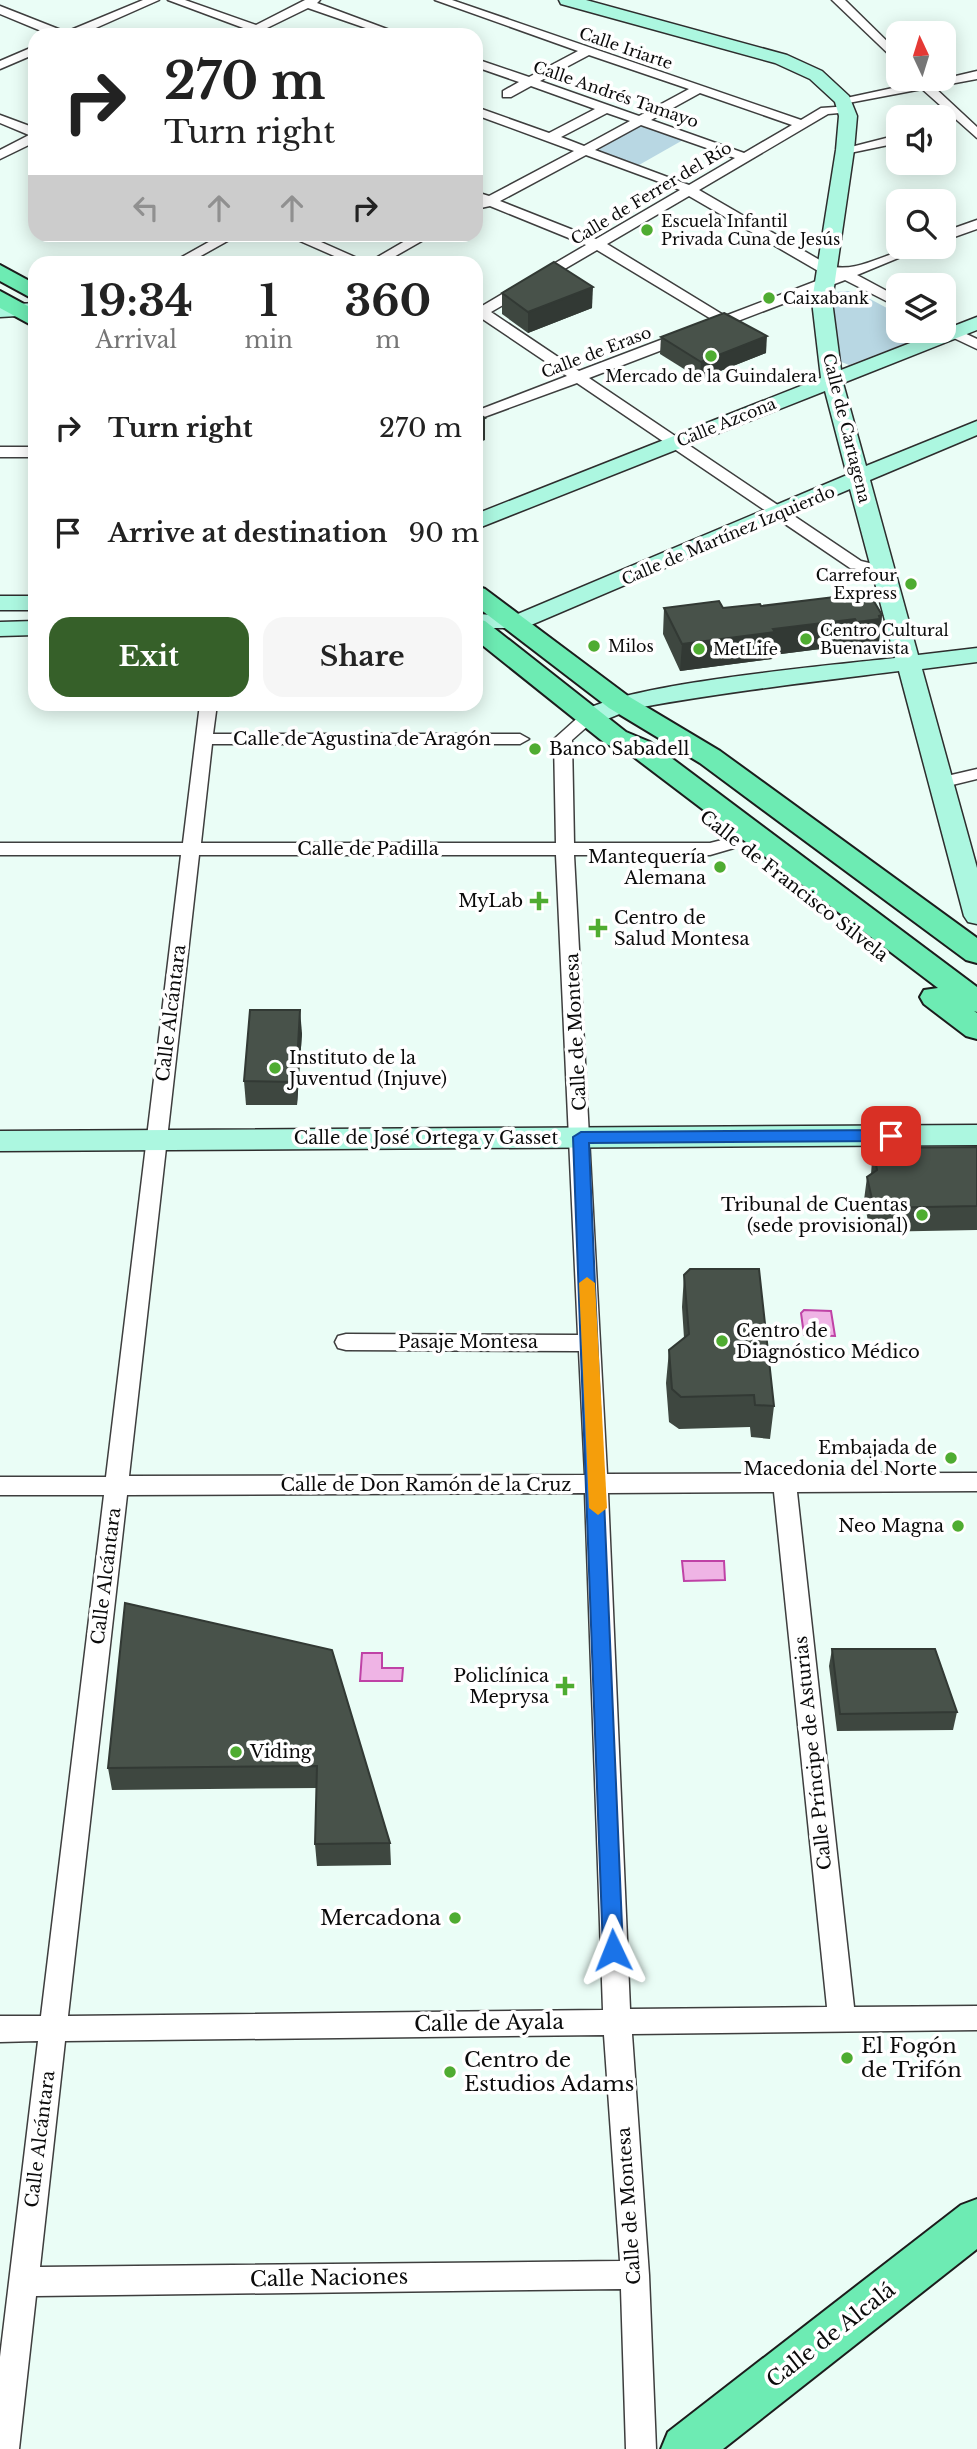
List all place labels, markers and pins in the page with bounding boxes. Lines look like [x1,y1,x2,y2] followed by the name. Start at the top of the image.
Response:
[661,211,840,249] place label: Escuela Infantil Privada Cuna de Jesús
[639,222,655,238] marker: Escuela Infantil Privada Cuna de Jesús
[783,288,869,308] place label: Caixabank
[761,290,777,306] marker: Caixabank
[703,348,719,364] marker: Mercado de la Guindalera
[605,366,817,386] place label: Mercado de la Guindalera
[816,565,897,603] place label: Carrefour Express
[903,576,919,592] marker: Carrefour Express
[820,620,949,658] place label: Centro Cultural Buenavista
[798,631,814,647] marker: Centro Cultural Buenavista
[608,636,654,656] place label: Milos
[586,638,602,654] marker: Milos
[713,639,778,659] place label: MetLife
[691,641,707,657] marker: MetLife
[549,738,689,760] place label: Banco Sabadell
[527,741,543,757] marker: Banco Sabadell
[588,846,706,889] place label: Mantequería Alemana
[712,859,728,875] marker: Mantequería Alemana
[458,890,523,912] place label: MyLab
[529,891,549,911] marker: MyLab
[614,907,749,950] place label: Centro de Salud Montesa
[588,918,608,938] marker: Centro de Salud Montesa
[287,1047,447,1090] place label: Instituto de la Juventud (Injuve)
[267,1060,283,1076] marker: Instituto de la Juventud (Injuve)
[861,1106,921,1166] pin
[721,1194,908,1237] place label: Tribunal de Cuentas (sede provisional)
[914,1207,930,1223] marker: Tribunal de Cuentas (sede provisional)
[736,1320,920,1363] place label: Centro de Diagnóstico Médico
[714,1333,730,1349] marker: Centro de Diagnóstico Médico
[743,1437,937,1480] place label: Embajada de Macedonia del Norte
[943,1450,959,1466] marker: Embajada de Macedonia del Norte
[838,1515,944,1537] place label: Neo Magna
[950,1518,966,1534] marker: Neo Magna
[454,1665,549,1708] place label: Policlínica Meprysa
[555,1676,575,1696] marker: Policlínica Meprysa
[249,1741,312,1763] place label: Viding
[228,1744,244,1760] marker: Viding
[320,1905,441,1931] place label: Mercadona
[447,1910,463,1926] marker: Mercadona
[861,2033,962,2083] place label: El Fogón de Trifón
[464,2047,634,2097] place label: Centro de Estudios Adams
[839,2050,855,2066] marker: El Fogón de Trifón
[442,2064,458,2080] marker: Centro de Estudios Adams

